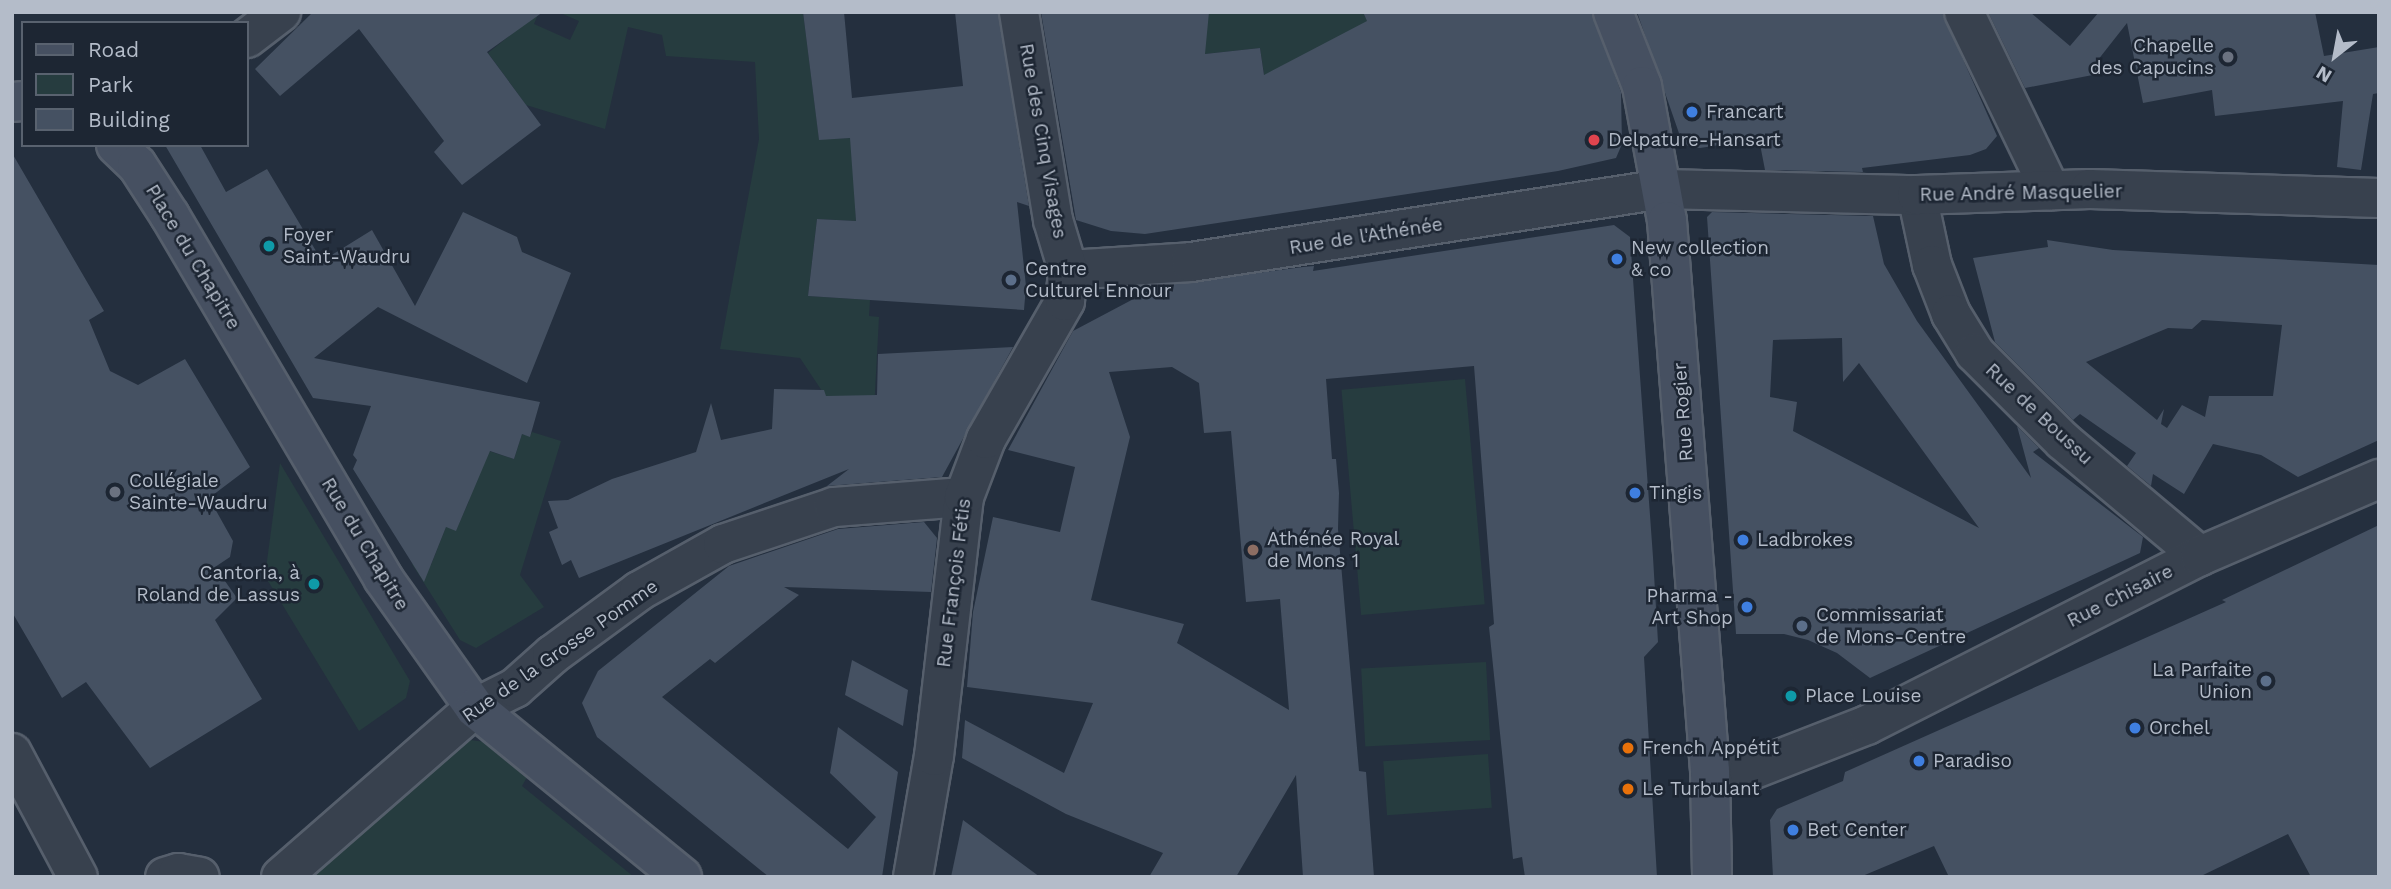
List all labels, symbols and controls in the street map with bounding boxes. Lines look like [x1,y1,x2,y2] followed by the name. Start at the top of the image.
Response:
[21,21,248,147] legend
[2300,21,2370,91] north arrow
[2090,35,2214,79] place label: Chapelle des Capucins
[88,37,139,62] text: Road
[1015,41,1071,241] street label: Rue des Cinq Visages
[2220,49,2236,65] marker: Chapelle des Capucins
[2312,61,2336,88] text: N
[88,72,133,97] text: Park
[1706,101,1783,123] place label: Francart
[1684,104,1700,120] marker: Francart
[88,107,170,132] text: Building
[1608,129,1781,151] place label: Delpature-Hansart
[1586,132,1602,148] marker: Delpature-Hansart
[141,180,245,334] street label: Place du Chapitre
[1919,180,2123,206] street label: Rue André Masquelier
[1288,213,1444,259] street label: Rue de l'Athénée
[283,224,411,268] place label: Foyer Saint-Waudru
[1631,237,1769,281] place label: New collection & co
[261,238,277,254] marker: Foyer Saint-Waudru
[1609,251,1625,267] marker: New collection & co
[1025,258,1172,302] place label: Centre Culturel Ennour
[1003,272,1019,288] marker: Centre Culturel Ennour
[1981,359,2097,469] street label: Rue de Boussu
[1668,362,1698,462] street label: Rue Rogier
[129,470,268,514] place label: Collégiale Sainte-Waudru
[316,474,414,614] street label: Rue du Chapitre
[1649,482,1702,504] place label: Tingis
[107,484,123,500] marker: Collégiale Sainte-Waudru
[1627,485,1643,501] marker: Tingis
[932,497,976,669] street label: Rue François Fétis
[1267,528,1399,572] place label: Athénée Royal de Mons 1
[1757,529,1853,551] place label: Ladbrokes
[1735,532,1751,548] marker: Ladbrokes
[1245,542,1261,558] marker: Athénée Royal de Mons 1
[2063,560,2177,632] street label: Rue Chisaire
[136,562,300,606] place label: Cantoria, à Roland de Lassus
[458,575,662,727] street label: Rue de la Grosse Pomme
[306,576,322,592] marker: Cantoria, à Roland de Lassus
[1646,585,1733,629] place label: Pharma - Art Shop
[1739,599,1755,615] marker: Pharma - Art Shop
[1816,604,1966,648] place label: Commissariat de Mons-Centre
[1794,618,1810,634] marker: Commissariat de Mons-Centre
[2152,659,2252,703] place label: La Parfaite Union
[2258,673,2274,689] marker: La Parfaite Union
[1805,685,1921,707] place label: Place Louise
[1783,688,1799,704] marker: Place Louise
[2149,717,2210,739] place label: Orchel
[2127,720,2143,736] marker: Orchel
[1642,737,1780,759] place label: French Appétit
[1620,740,1636,756] marker: French Appétit
[1933,750,2012,772] place label: Paradiso
[1911,753,1927,769] marker: Paradiso
[1642,778,1760,800] place label: Le Turbulant
[1620,781,1636,797] marker: Le Turbulant
[1807,819,1907,841] place label: Bet Center
[1785,822,1801,838] marker: Bet Center

